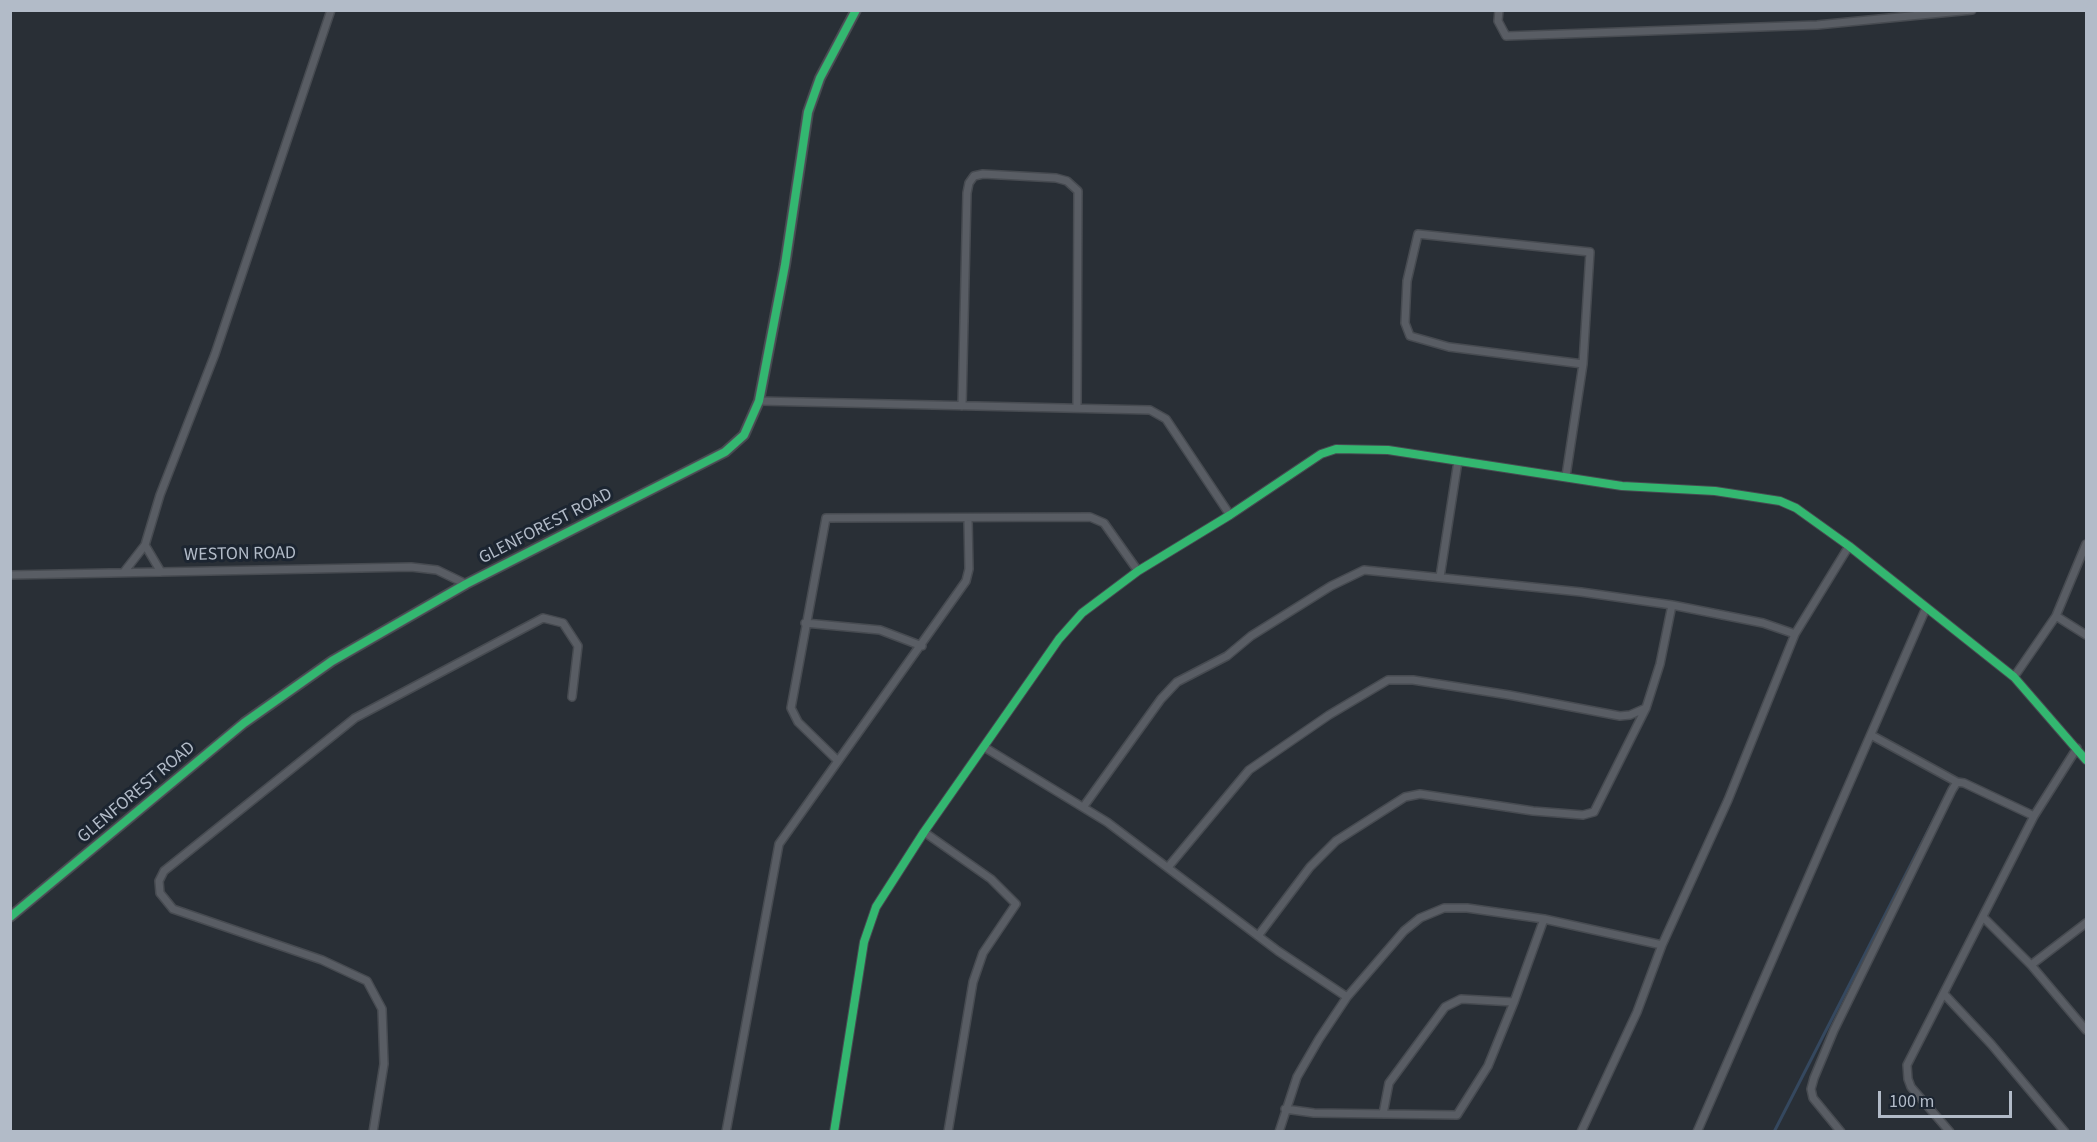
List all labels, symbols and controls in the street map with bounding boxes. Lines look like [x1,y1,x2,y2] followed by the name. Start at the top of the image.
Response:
[476,484,616,570] street label: GLENFOREST ROAD
[184,543,296,567] street label: WESTON ROAD
[74,738,200,848] street label: GLENFOREST ROAD
[1881,1079,2014,1117] scale bar
[1889,1089,1934,1114] text: 100 m

